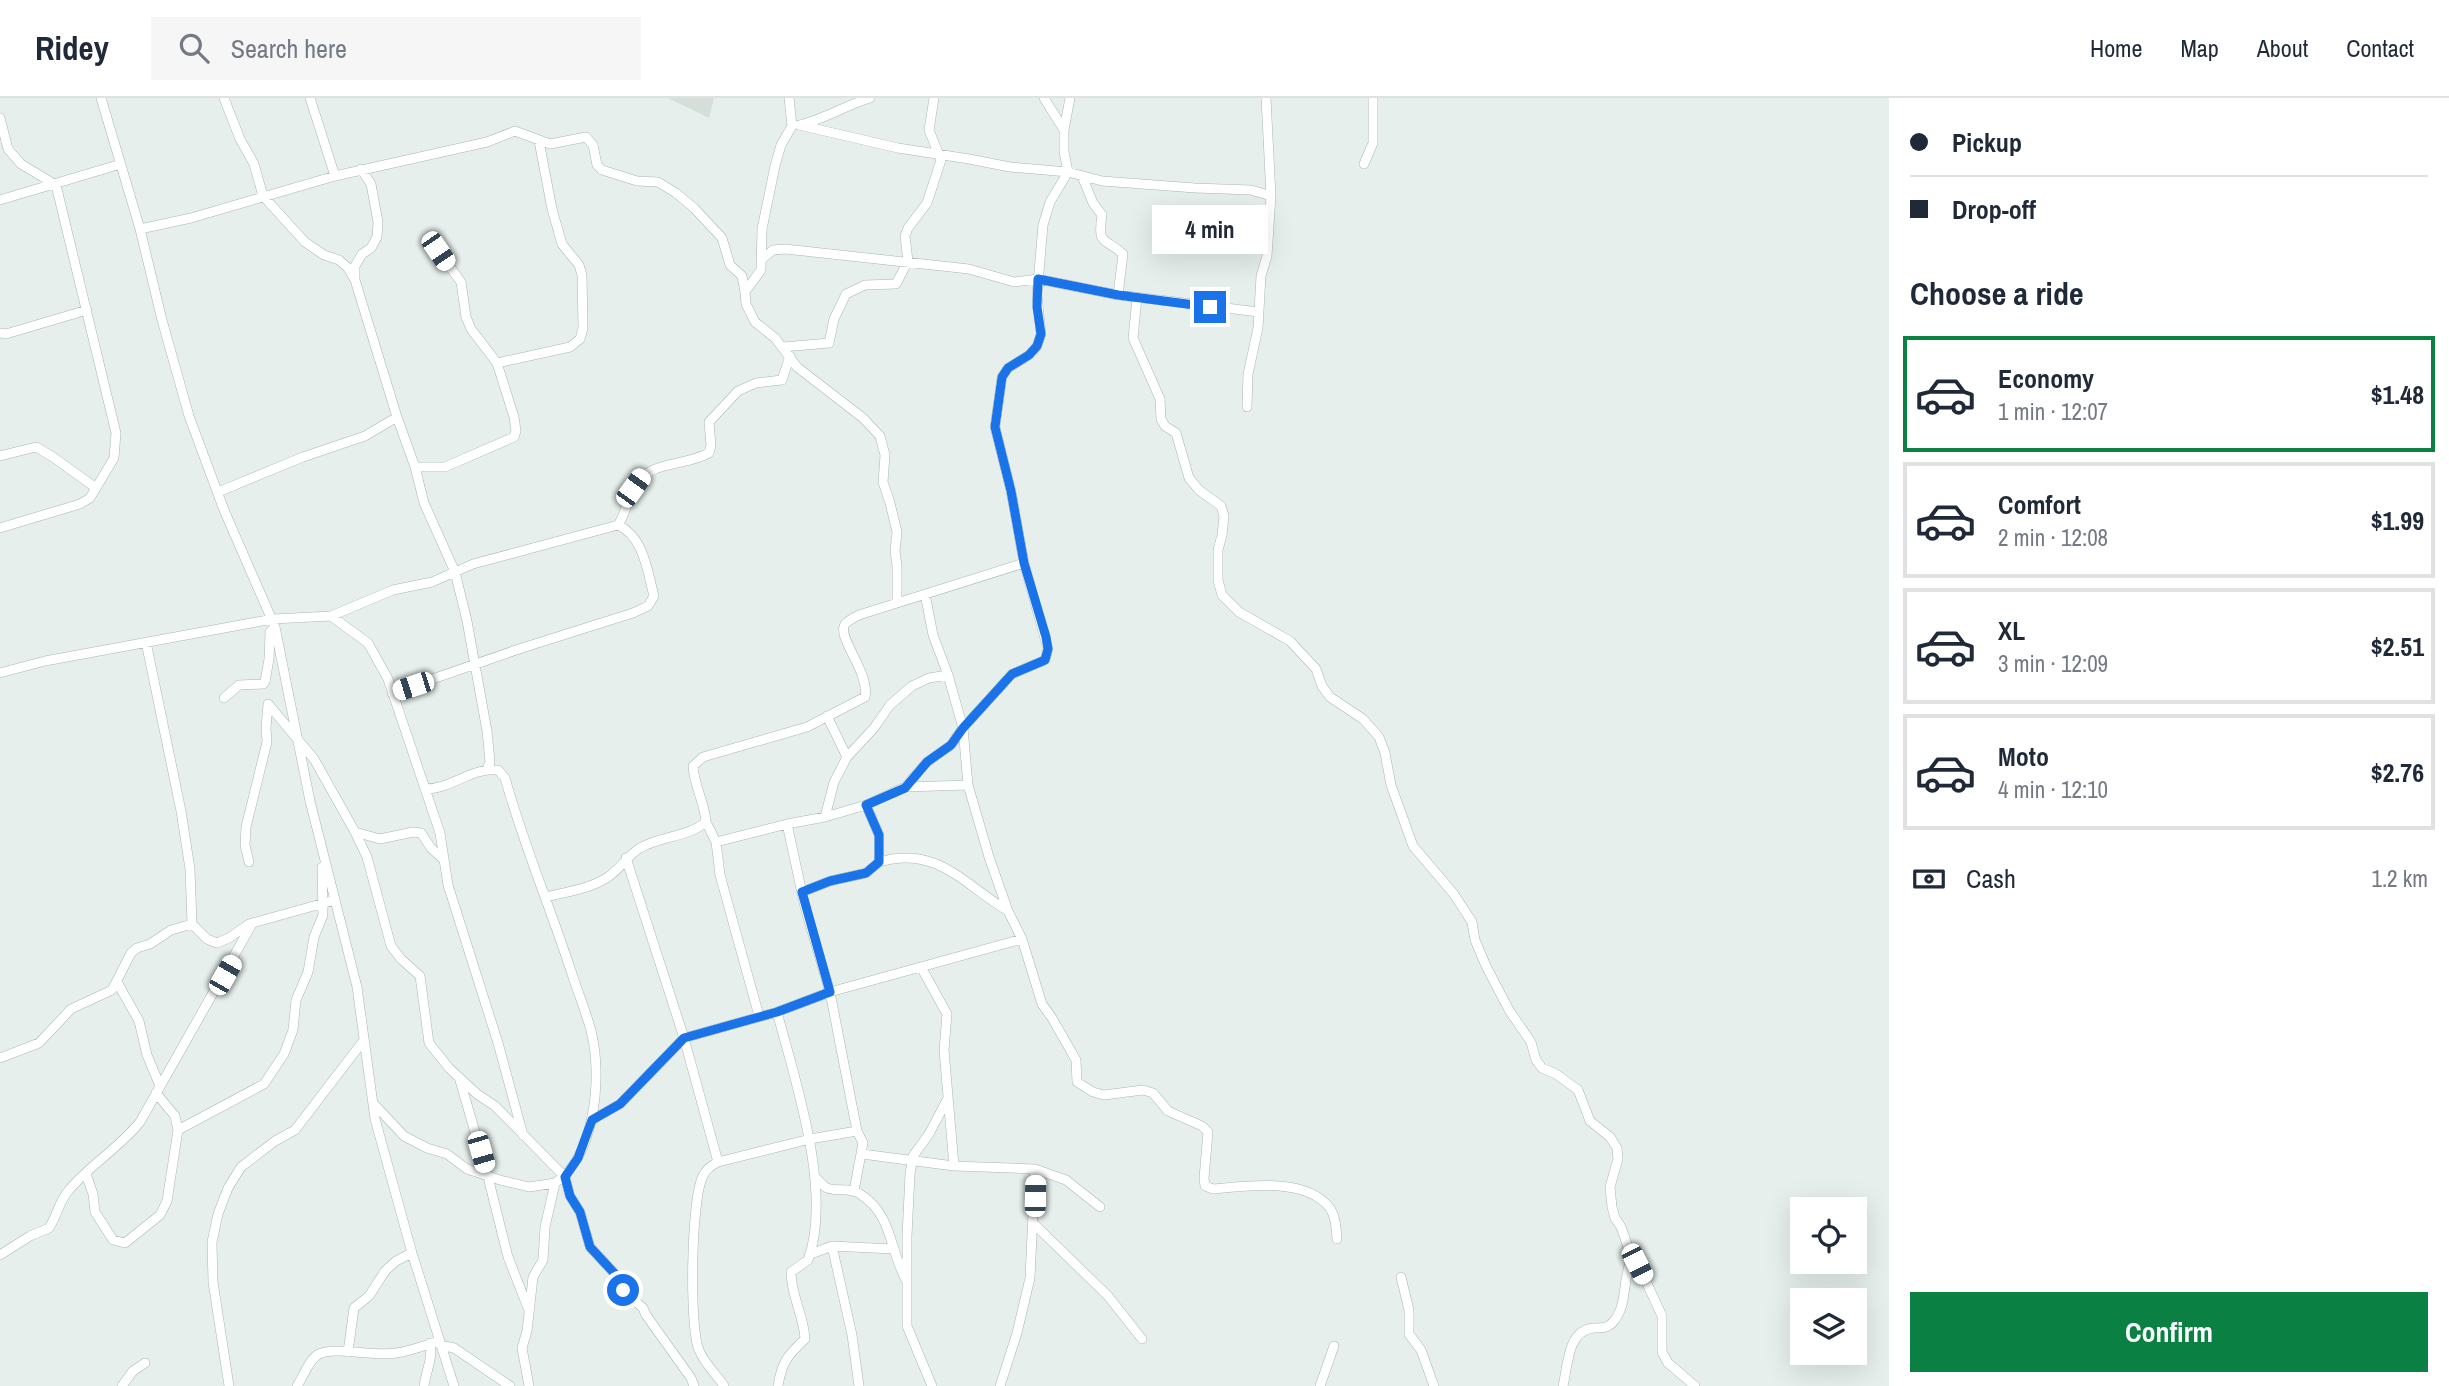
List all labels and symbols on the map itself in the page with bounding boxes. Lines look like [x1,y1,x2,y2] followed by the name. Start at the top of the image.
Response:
[1152,206,1268,254] callout: 4 min
[418,228,459,274] car
[1194,291,1226,323] route end
[613,465,654,511] car
[390,670,437,702] car
[206,952,245,998] car
[466,1129,497,1175] car
[1025,1175,1046,1217] car
[1619,1241,1656,1287] car
[607,1274,639,1306] route start

